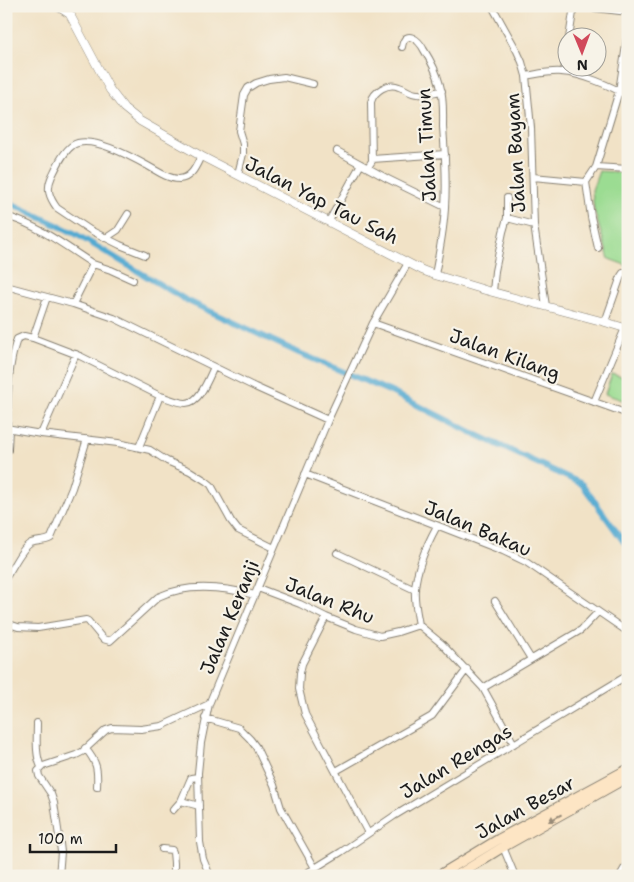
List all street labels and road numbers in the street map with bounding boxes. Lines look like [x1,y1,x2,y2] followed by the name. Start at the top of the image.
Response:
[411,87,442,202] street label: Jalan Timun
[500,92,531,214] street label: Jalan Bayam
[241,151,403,250] street label: Jalan Yap Tau Sah
[446,323,564,386] street label: Jalan Kilang
[420,495,535,562] street label: Jalan Bakau
[194,556,265,678] street label: Jalan Keranji
[282,571,378,630] street label: Jalan Rhu
[396,718,517,805] street label: Jalan Rengas
[471,770,579,845] street label: Jalan Besar

